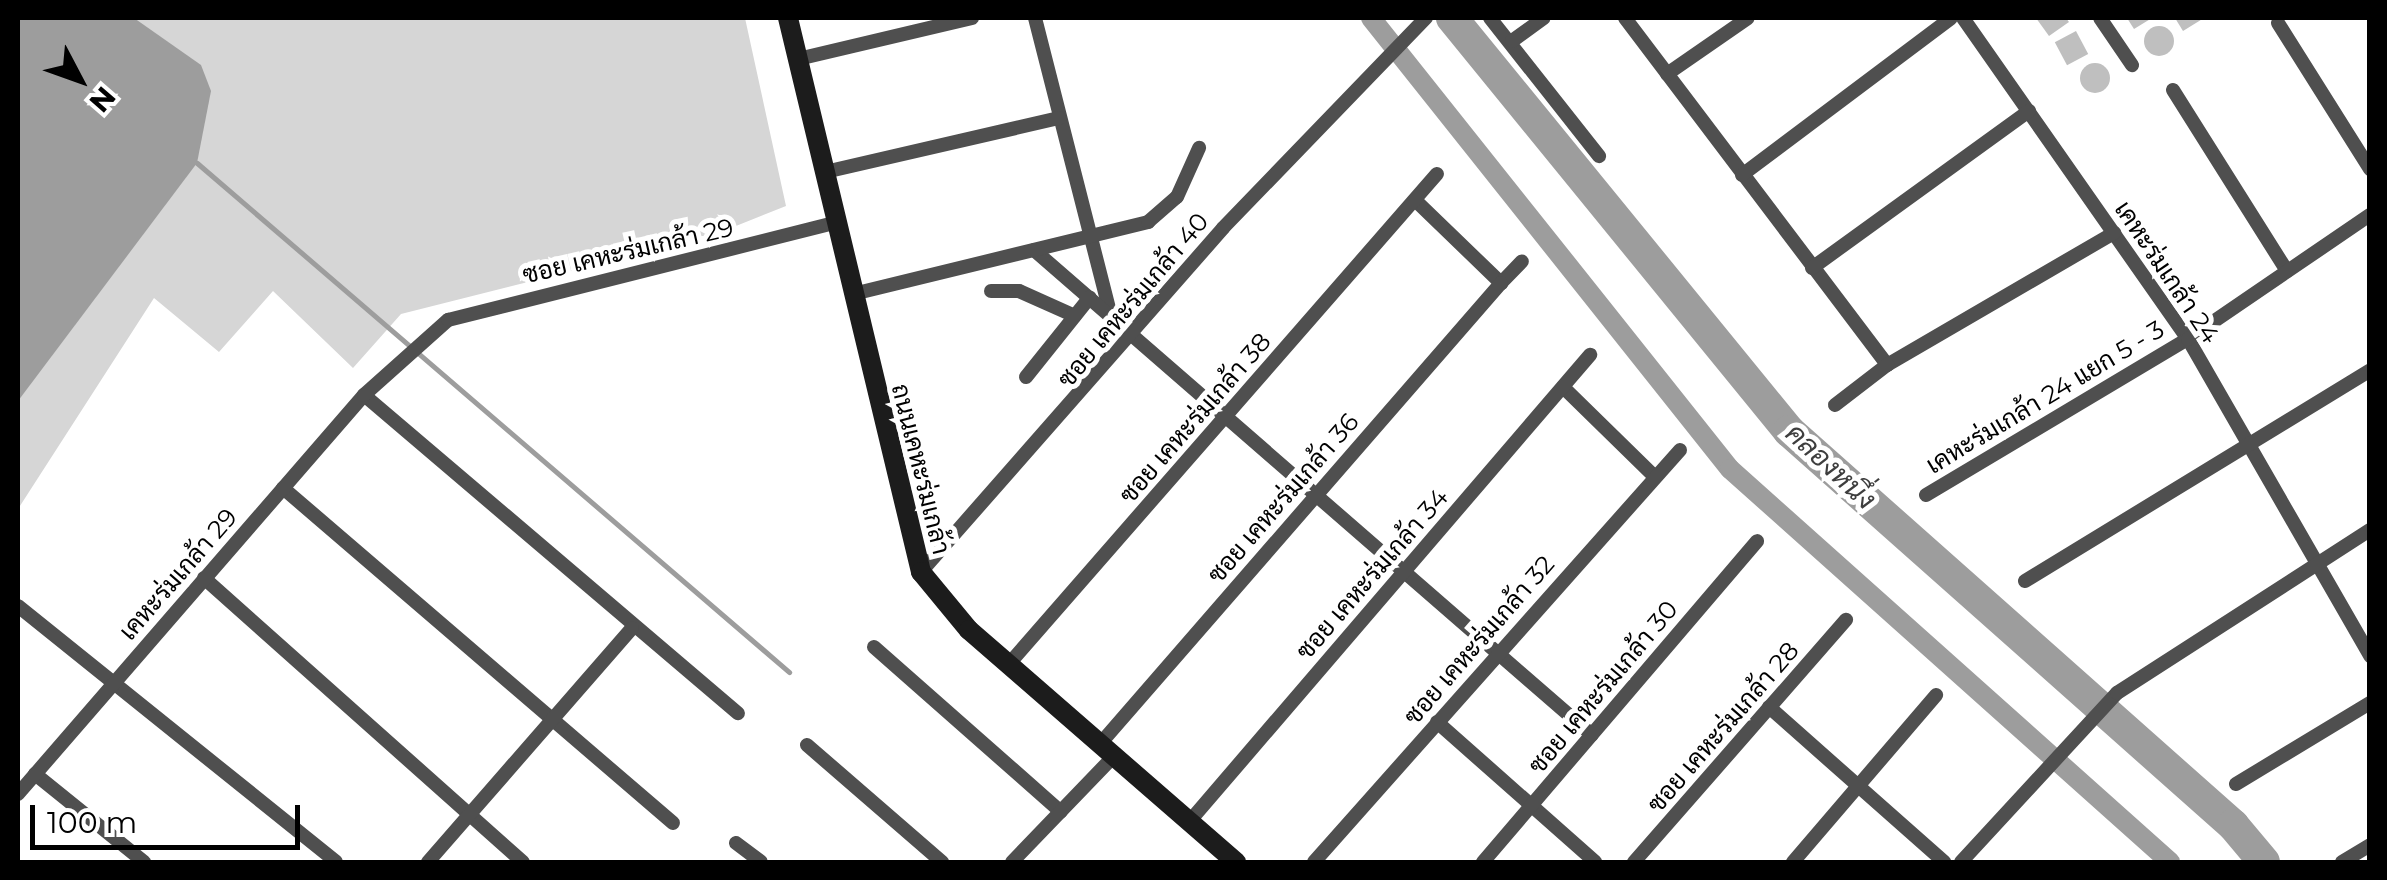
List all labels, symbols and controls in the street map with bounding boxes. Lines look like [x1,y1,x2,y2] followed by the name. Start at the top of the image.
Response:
[30,30,130,130] north arrow
[82,80,123,119] text: N
[2108,195,2226,349] street label: เคหะร่มเกล้า 24
[1051,207,1215,393] street label: ซอย เคหะร่มเกล้า 40
[520,212,736,290] street label: ซอย เคหะร่มเกล้า 29
[1921,314,2169,480] street label: เคหะร่มเกล้า 24 แยก 5 - 3
[1113,327,1277,509] street label: ซอย เคหะร่มเกล้า 38
[885,381,957,557] street label: ถนนเคหะร่มเกล้า
[1201,407,1365,589] street label: ซอย เคหะร่มเกล้า 36
[1779,416,1883,516] water label: คลองหนึ่ง
[1290,482,1454,666] street label: ซอย เคหะร่มเกล้า 34
[113,502,243,646] street label: เคหะร่มเกล้า 29
[1397,549,1561,731] street label: ซอย เคหะร่มเกล้า 32
[1522,594,1684,780] street label: ซอย เคหะร่มเกล้า 30
[1641,636,1805,818] street label: ซอย เคหะร่มเกล้า 28
[35,785,305,847] scale bar
[47,804,137,841] text: 100 m

